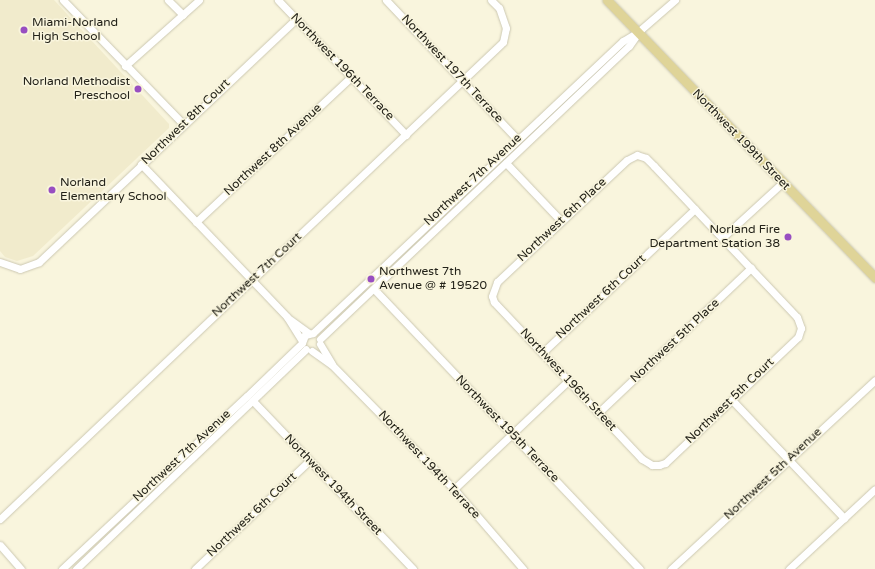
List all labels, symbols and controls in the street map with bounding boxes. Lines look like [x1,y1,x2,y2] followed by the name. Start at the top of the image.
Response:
[287,11,397,123] street label: Northwest 196th Terrace
[398,12,506,126] street label: Northwest 197th Terrace
[32,16,118,44] place label: Miami-Norland High School
[19,25,29,35] marker: Miami-Norland High School
[23,75,130,103] place label: Norland Methodist Preschool
[139,76,233,168] street label: Northwest 8th Court
[133,84,143,94] marker: Norland Methodist Preschool
[689,87,793,193] street label: Northwest 199th Street
[221,101,325,199] street label: Northwest 8th Avenue
[421,131,525,229] street label: Northwest 7th Avenue
[515,175,609,265] street label: Northwest 6th Place
[60,176,167,204] place label: Norland Elementary School
[47,185,57,195] marker: Norland Elementary School
[650,223,780,251] place label: Norland Fire Department Station 38
[209,230,305,320] street label: Northwest 7th Court
[783,232,793,242] marker: Norland Fire Department Station 38
[553,252,649,342] street label: Northwest 6th Court
[379,265,487,293] place label: Northwest 7th Avenue @ # 19520
[366,274,376,284] marker: Northwest 7th Avenue @ # 19520
[628,296,722,386] street label: Northwest 5th Place
[517,326,619,434] street label: Northwest 196th Street
[683,355,777,447] street label: Northwest 5th Court
[452,373,562,485] street label: Northwest 195th Terrace
[130,407,234,505] street label: Northwest 7th Avenue
[375,408,483,522] street label: Northwest 194th Terrace
[721,425,825,523] street label: Northwest 5th Avenue
[281,432,385,538] street label: Northwest 194th Street
[204,470,300,560] street label: Northwest 6th Court

